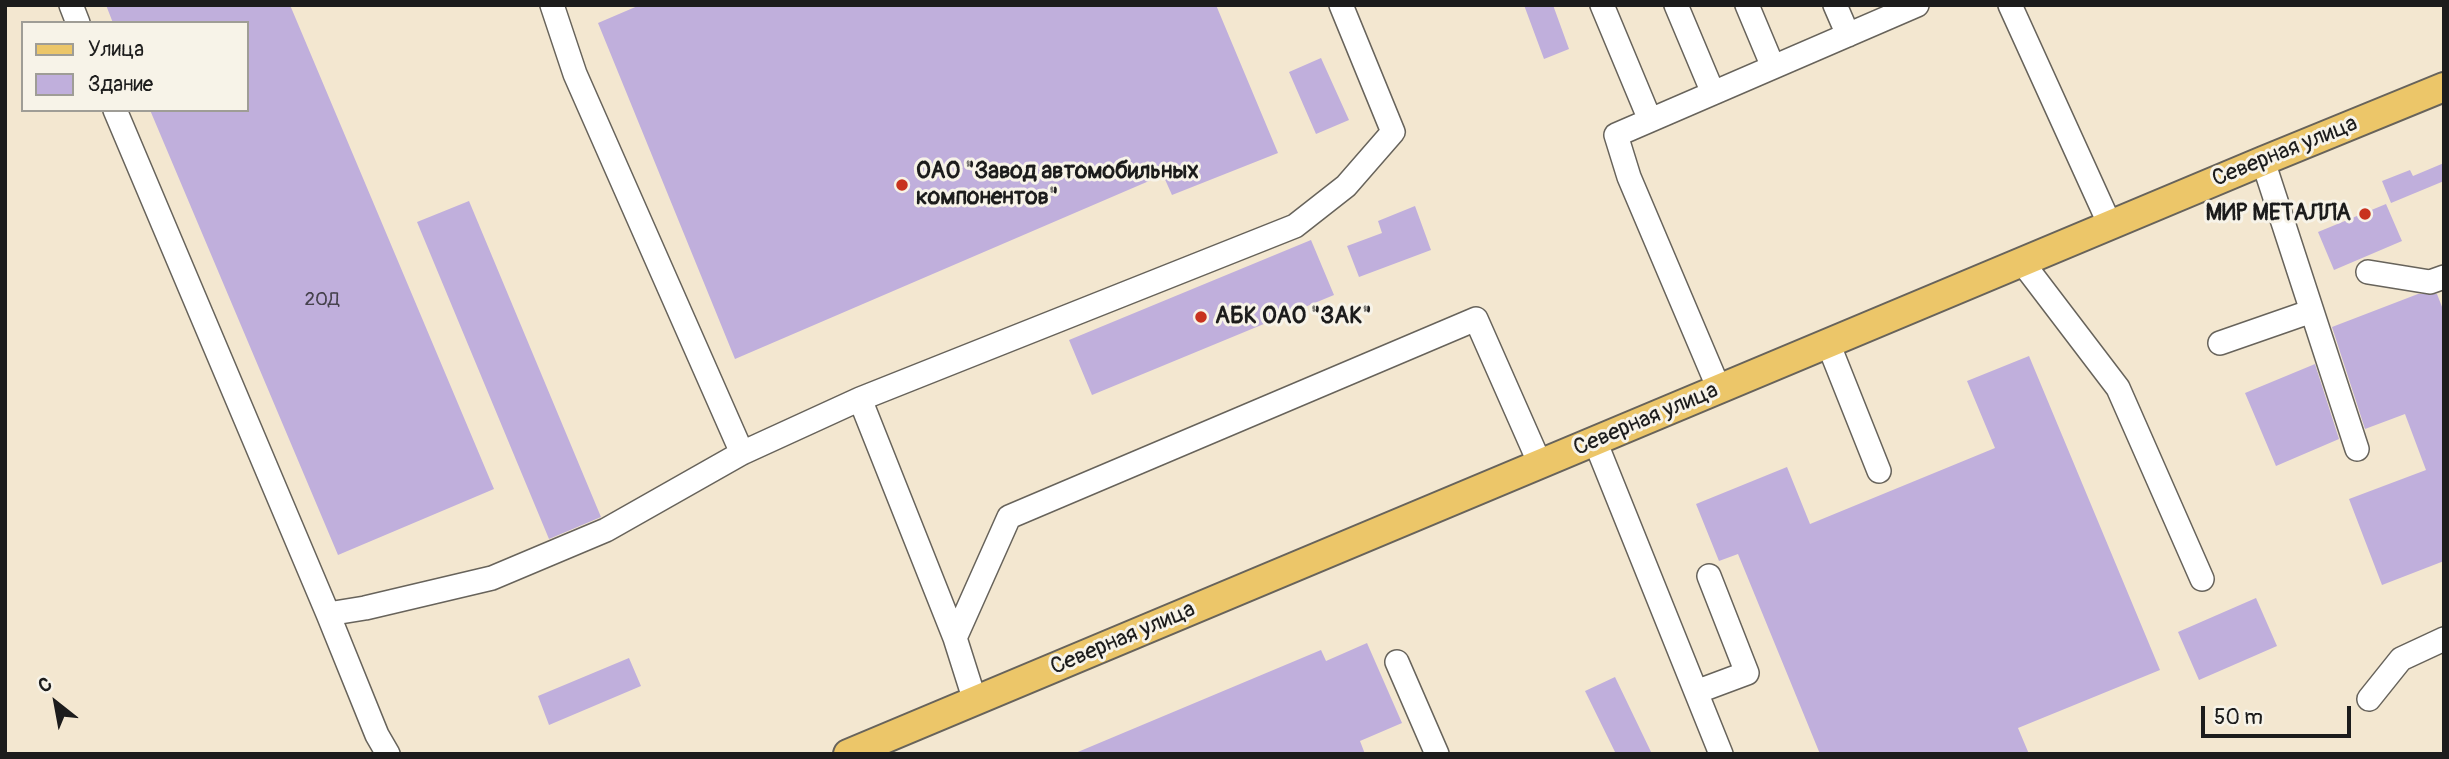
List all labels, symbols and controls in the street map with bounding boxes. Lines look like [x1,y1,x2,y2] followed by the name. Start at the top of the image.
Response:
[21,21,248,112] legend
[88,36,144,63] text: Улица
[88,71,153,98] text: Здание
[2208,110,2362,194] street label: Северная улица
[916,158,1199,212] place label: ОАО "Завод автомобильных компонентов"
[894,177,910,193] marker: ОАО "Завод автомобильных компонентов"
[2205,200,2351,228] place label: МИР МЕТАЛЛА
[2357,206,2373,222] marker: МИР МЕТАЛЛА
[305,289,339,311] house number: 20Д
[1215,303,1372,331] place label: АБК ОАО "ЗАК"
[1193,309,1209,325] marker: АБК ОАО "ЗАК"
[1570,377,1722,463] street label: Северная улица
[1047,596,1199,682] street label: Северная улица
[21,668,91,738] north arrow
[34,672,56,698] text: С
[2204,692,2354,736] scale bar
[2214,704,2263,731] text: 50 m

